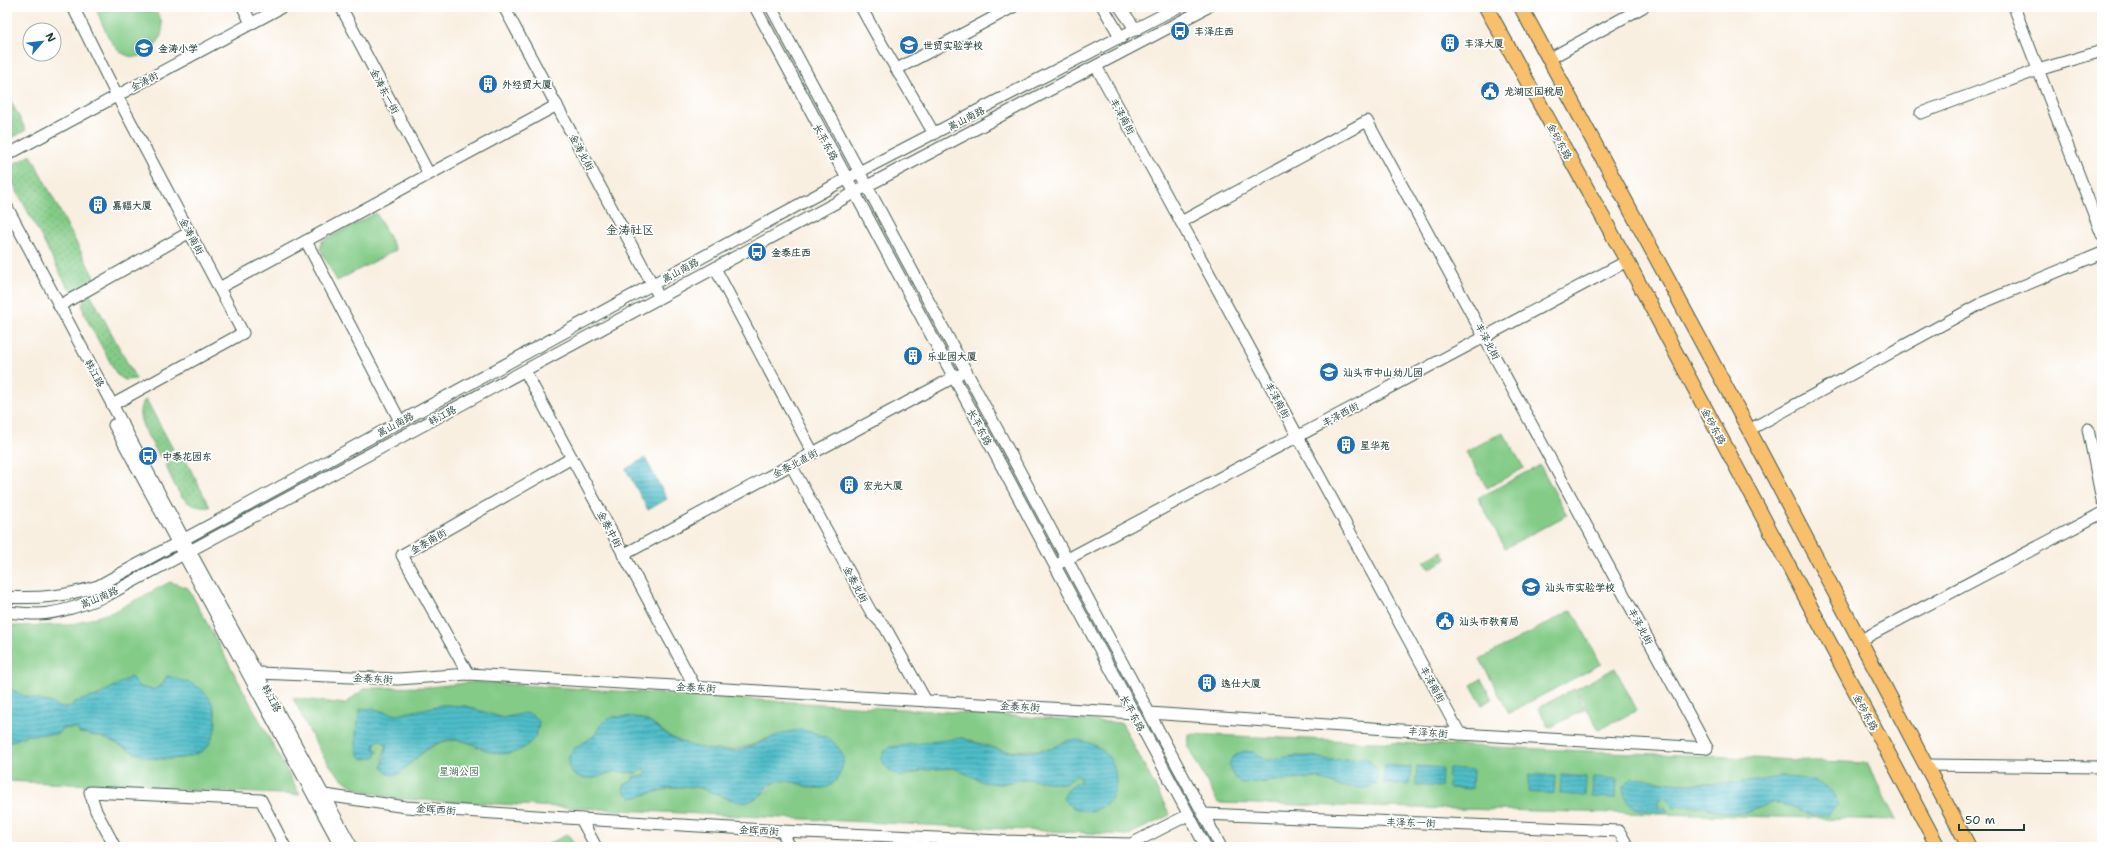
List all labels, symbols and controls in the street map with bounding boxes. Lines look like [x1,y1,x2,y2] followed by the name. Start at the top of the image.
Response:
[1169,20,1191,42] bus stop icon: 丰泽庄西
[22,22,62,62] north arrow
[1194,25,1234,38] place label: 丰泽庄西
[42,30,59,45] text: N
[1439,32,1461,54] building icon: 丰泽大厦
[898,34,920,56] school or university icon: 世贸实验学校
[133,37,155,59] school or university icon: 金涛小学
[1464,37,1504,50] place label: 丰泽大厦
[923,39,983,52] place label: 世贸实验学校
[158,42,198,55] place label: 金涛小学
[367,66,402,116] street label: 金涛东一街
[128,69,161,94] street label: 金涛街
[477,73,499,95] building icon: 外经贸大厦
[502,78,552,91] place label: 外经贸大厦
[1479,80,1501,102] public building icon: 龙湖区国税局
[1504,85,1564,98] place label: 龙湖区国税局
[1107,96,1138,137] street label: 丰泽南街
[945,104,987,133] street label: 嵩山南路
[1544,121,1575,162] street label: 金砂东路
[810,122,841,163] street label: 长平东路
[566,132,597,173] street label: 金涛北街
[87,194,109,216] building icon: 嘉福大厦
[112,199,152,212] place label: 嘉福大厦
[176,216,207,257] street label: 金涛南街
[606,222,654,238] district label: 金涛社区
[746,241,768,263] bus stop icon: 金泰庄西
[771,246,811,259] place label: 金泰庄西
[660,255,701,286] street label: 嵩山南路
[1472,321,1503,362] street label: 丰泽北街
[902,345,924,367] building icon: 乐业园大厦
[927,350,977,363] place label: 乐业园大厦
[82,357,107,390] street label: 韩江路
[1318,361,1340,383] school or university icon: 汕头市中山幼儿园
[1343,366,1423,379] place label: 汕头市中山幼儿园
[1262,380,1293,421] street label: 丰泽南街
[1320,399,1361,430] street label: 丰泽西街
[426,403,459,428] street label: 韩江路
[1698,406,1729,447] street label: 金砂东路
[964,407,995,448] street label: 长平东路
[375,409,416,440] street label: 嵩山南路
[1335,434,1357,456] building icon: 星华苑
[1360,439,1390,452] place label: 星华苑
[137,445,159,467] bus stop icon: 中泰花园东
[770,446,820,481] street label: 金泰北直街
[162,450,212,463] place label: 中泰花园东
[838,474,860,496] building icon: 宏光大厦
[863,479,903,492] place label: 宏光大厦
[594,509,625,550] street label: 金泰中街
[408,526,449,557] street label: 金泰南街
[840,564,871,605] street label: 金泰北街
[1520,576,1542,598] school or university icon: 汕头市实验学校
[1545,581,1615,594] place label: 汕头市实验学校
[78,584,120,611] street label: 嵩山南路
[1625,606,1656,647] street label: 丰泽北街
[1434,610,1456,632] public building icon: 汕头市教育局
[1459,615,1519,628] place label: 汕头市教育局
[1417,664,1448,705] street label: 丰泽南街
[353,671,393,686] street label: 金泰东街
[1196,672,1218,694] building icon: 逸仕大厦
[1221,677,1261,690] place label: 逸仕大厦
[676,680,716,695] street label: 金泰东街
[259,682,284,715] street label: 韩江路
[1850,692,1881,733] street label: 金砂东路
[1117,693,1148,734] street label: 长平东路
[1000,699,1040,714] street label: 金泰东街
[1408,725,1448,740] street label: 丰泽东街
[439,765,479,778] park label: 星湖公园
[416,802,456,817] street label: 金晖西街
[1959,806,2024,832] scale bar
[1965,812,1995,828] text: 50 m
[1386,815,1436,830] street label: 丰泽东一街
[739,823,779,838] street label: 金晖西街

